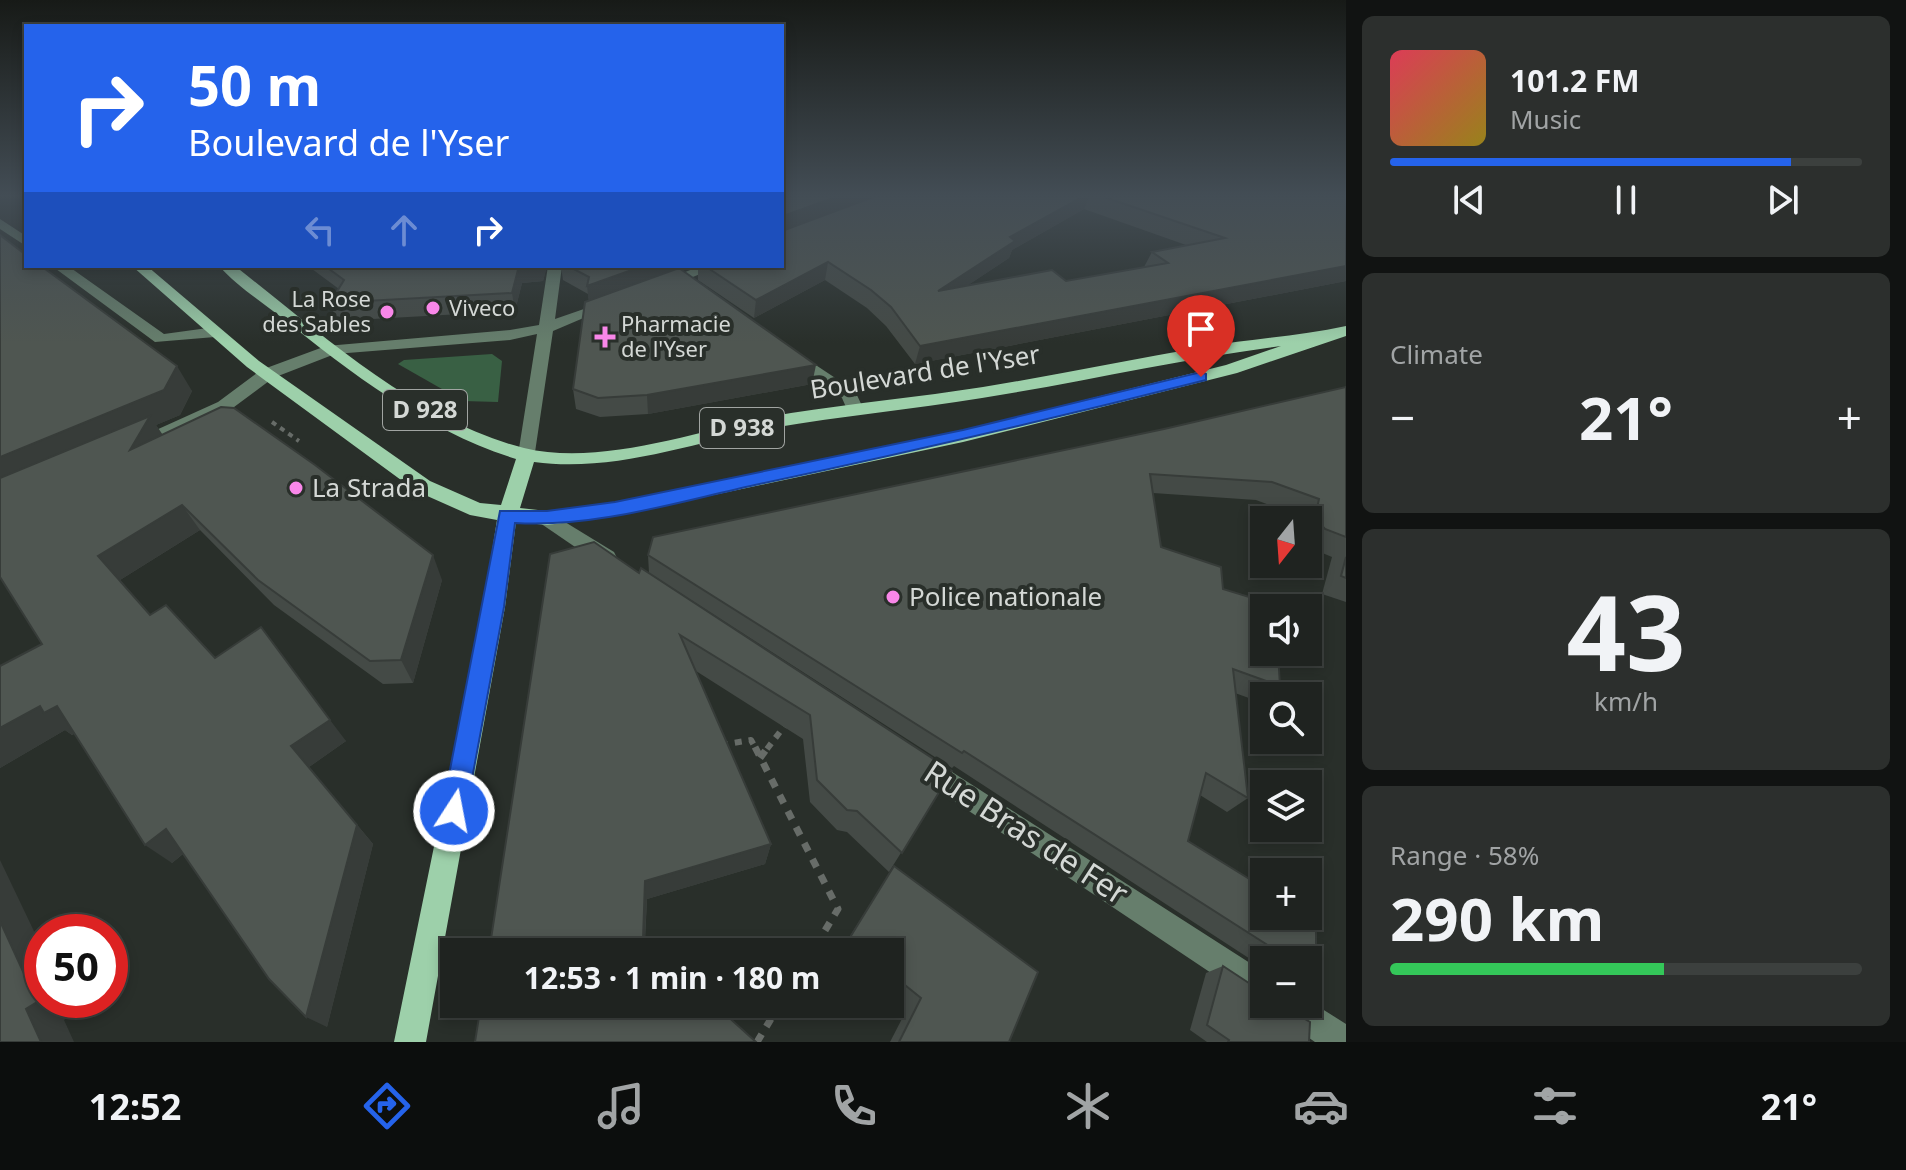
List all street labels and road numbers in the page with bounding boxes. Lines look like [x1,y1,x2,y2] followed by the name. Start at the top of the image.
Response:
[807,335,1043,407] street label: Boulevard de l'Yser
[383,390,467,430] road number: D 928
[700,408,784,448] road number: D 938
[917,750,1137,914] street label: Rue Bras de Fer

